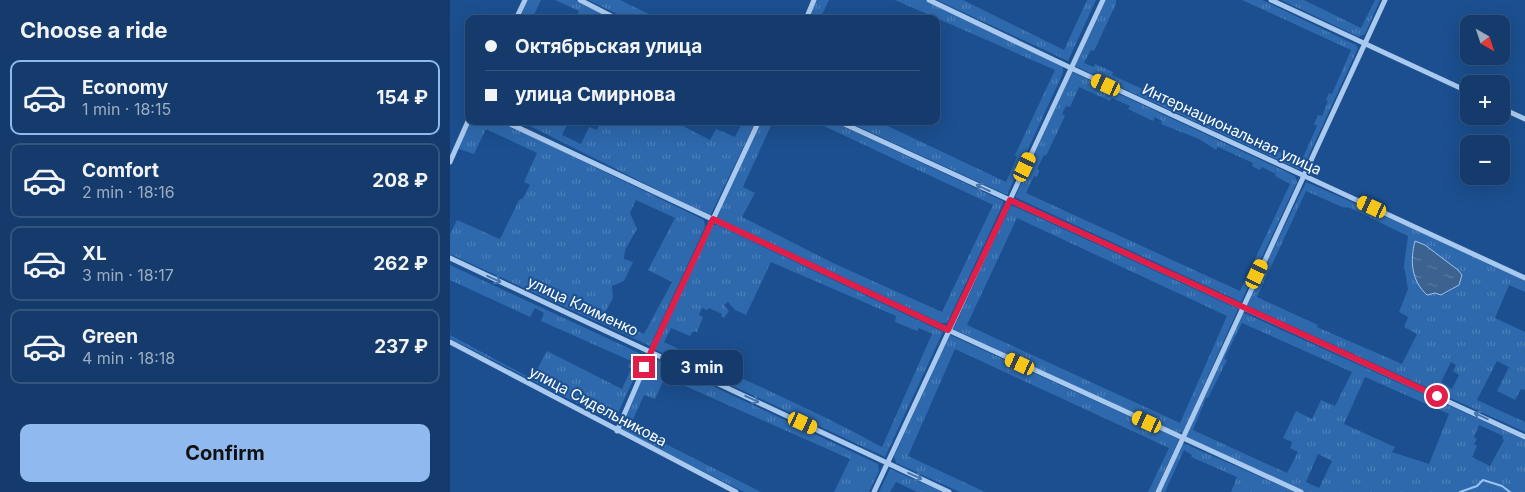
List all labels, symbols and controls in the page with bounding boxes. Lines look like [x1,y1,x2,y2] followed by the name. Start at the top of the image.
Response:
[1460,15,1510,65] north arrow
[1460,15,1510,185] map controls
[20,17,168,43] text: Choose a ride
[515,35,702,58] text: Октябрьская улица
[1089,72,1122,98] car
[22,75,67,120] icon: car
[1460,75,1510,125] button: +
[82,76,168,99] text: Economy
[1139,79,1325,179] street label: Интернациональная улица
[515,83,676,106] text: улица Смирнова
[376,86,428,109] text: 154 ₽
[82,99,171,119] text: 1 min · 18:15
[1460,135,1510,185] button: −
[1011,150,1038,184] car
[22,158,67,203] icon: car
[82,159,159,182] text: Comfort
[372,169,428,192] text: 208 ₽
[82,182,175,202] text: 2 min · 18:16
[976,182,991,192] one-way arrow
[1355,194,1388,220] car
[22,241,67,286] icon: car
[82,242,107,265] text: XL
[373,252,428,275] text: 262 ₽
[1243,257,1270,291] car
[82,265,174,285] text: 3 min · 18:17
[524,272,642,340] street label: улица Клименко
[486,274,501,284] one-way arrow
[22,324,67,369] icon: car
[82,325,138,348] text: Green
[374,335,428,358] text: 237 ₽
[82,348,175,368] text: 4 min · 18:18
[662,350,744,384] callout: 3 min
[1003,351,1036,377] car
[633,356,655,378] route end
[680,357,724,377] text: 3 min
[526,362,670,450] street label: улица Сидельникова
[1426,385,1448,407] route start
[744,395,759,405] one-way arrow
[1130,409,1163,435] car
[786,410,819,436] car
[1474,411,1489,421] one-way arrow
[20,424,430,482] button: Confirm
[907,472,922,481] one-way arrow

